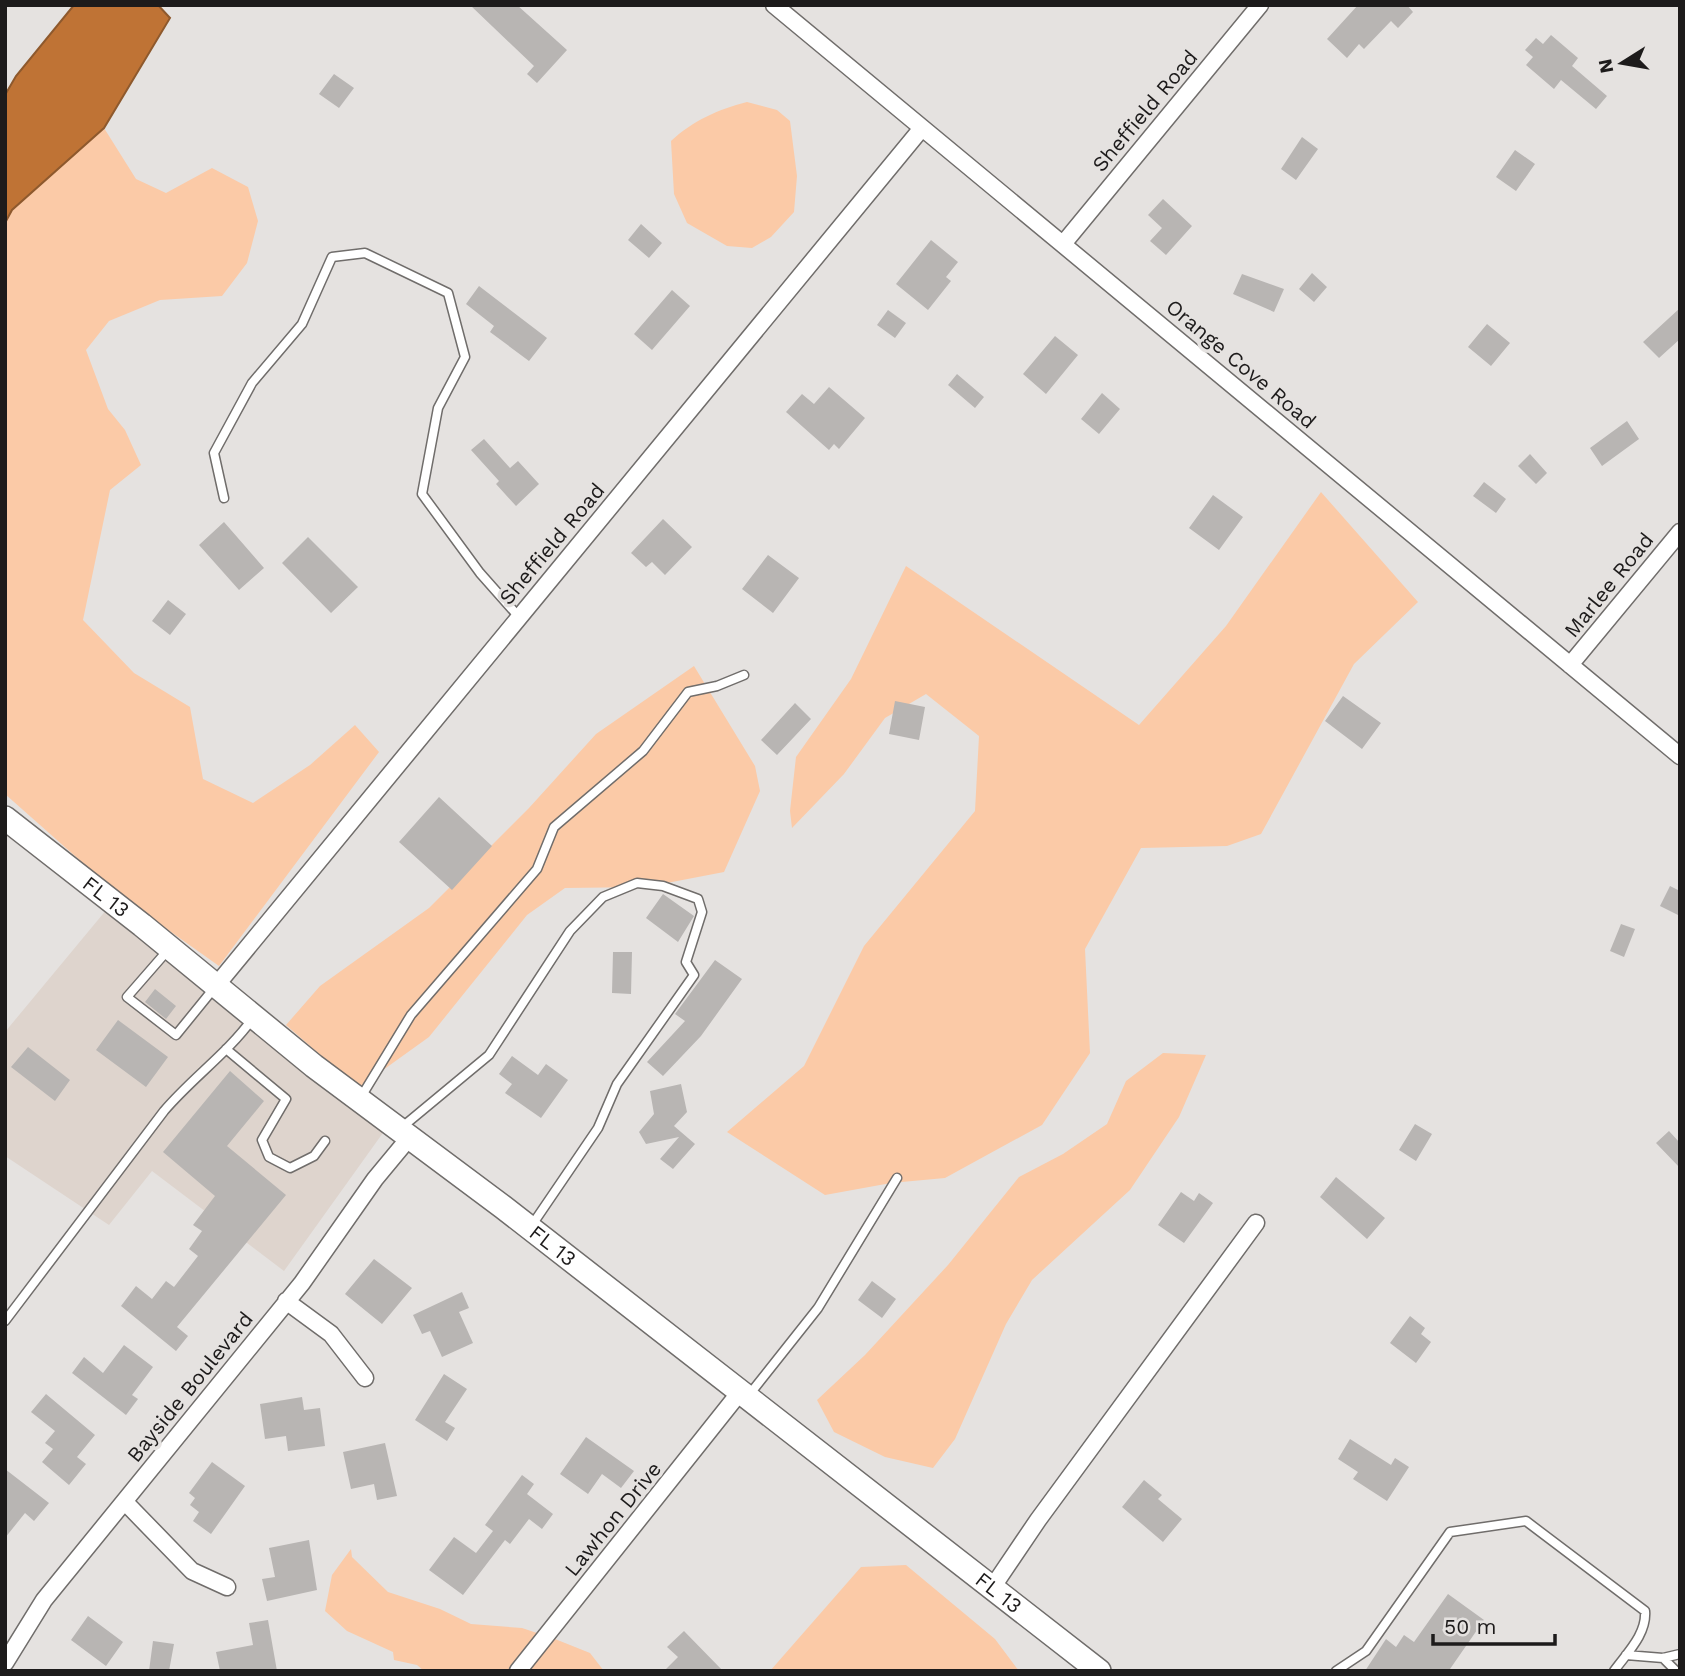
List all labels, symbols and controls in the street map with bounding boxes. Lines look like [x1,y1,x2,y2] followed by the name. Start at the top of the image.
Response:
[1587,28,1657,98] north arrow
[1087,45,1203,176] street label: Sheffield Road
[1593,57,1618,75] text: N
[1161,294,1321,434] street label: Orange Cove Road
[494,478,610,609] street label: Sheffield Road
[1559,527,1658,642] street label: Marlee Road
[78,871,134,922] street label: FL 13
[525,1219,581,1271] street label: FL 13
[121,1307,258,1467] street label: Bayside Boulevard
[559,1457,666,1581] street label: Lawhon Drive
[971,1567,1027,1618] street label: FL 13
[1433,1602,1556,1646] scale bar
[1444,1614,1496,1639] text: 50 m

